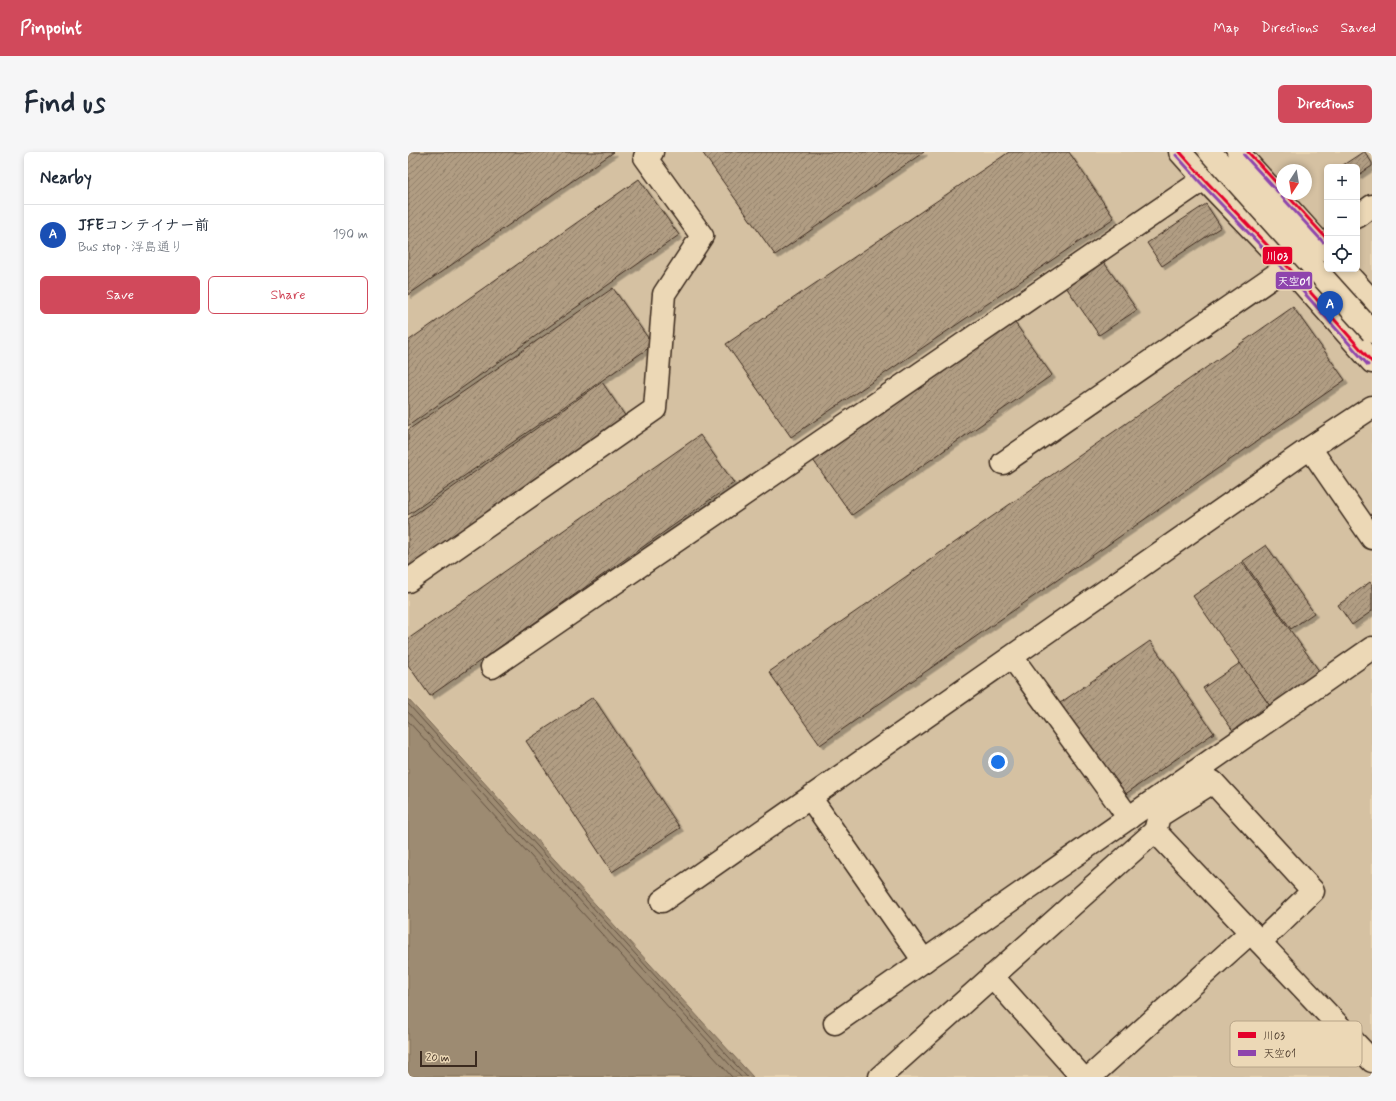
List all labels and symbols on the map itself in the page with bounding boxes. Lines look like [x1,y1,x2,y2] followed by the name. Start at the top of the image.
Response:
[1276,164,1312,200] north arrow
[1262,246,1293,265] line badge: 川03
[1266,250,1288,264] text: 川03
[1275,271,1313,290] line badge: 天空01
[1278,275,1311,289] text: 天空01
[1317,291,1343,324] pin: A
[988,752,1008,772] your location
[1230,1021,1362,1067] legend
[1263,1029,1285,1043] text: 川03
[1263,1047,1296,1061] text: 天空01
[420,1049,477,1068] scale bar

